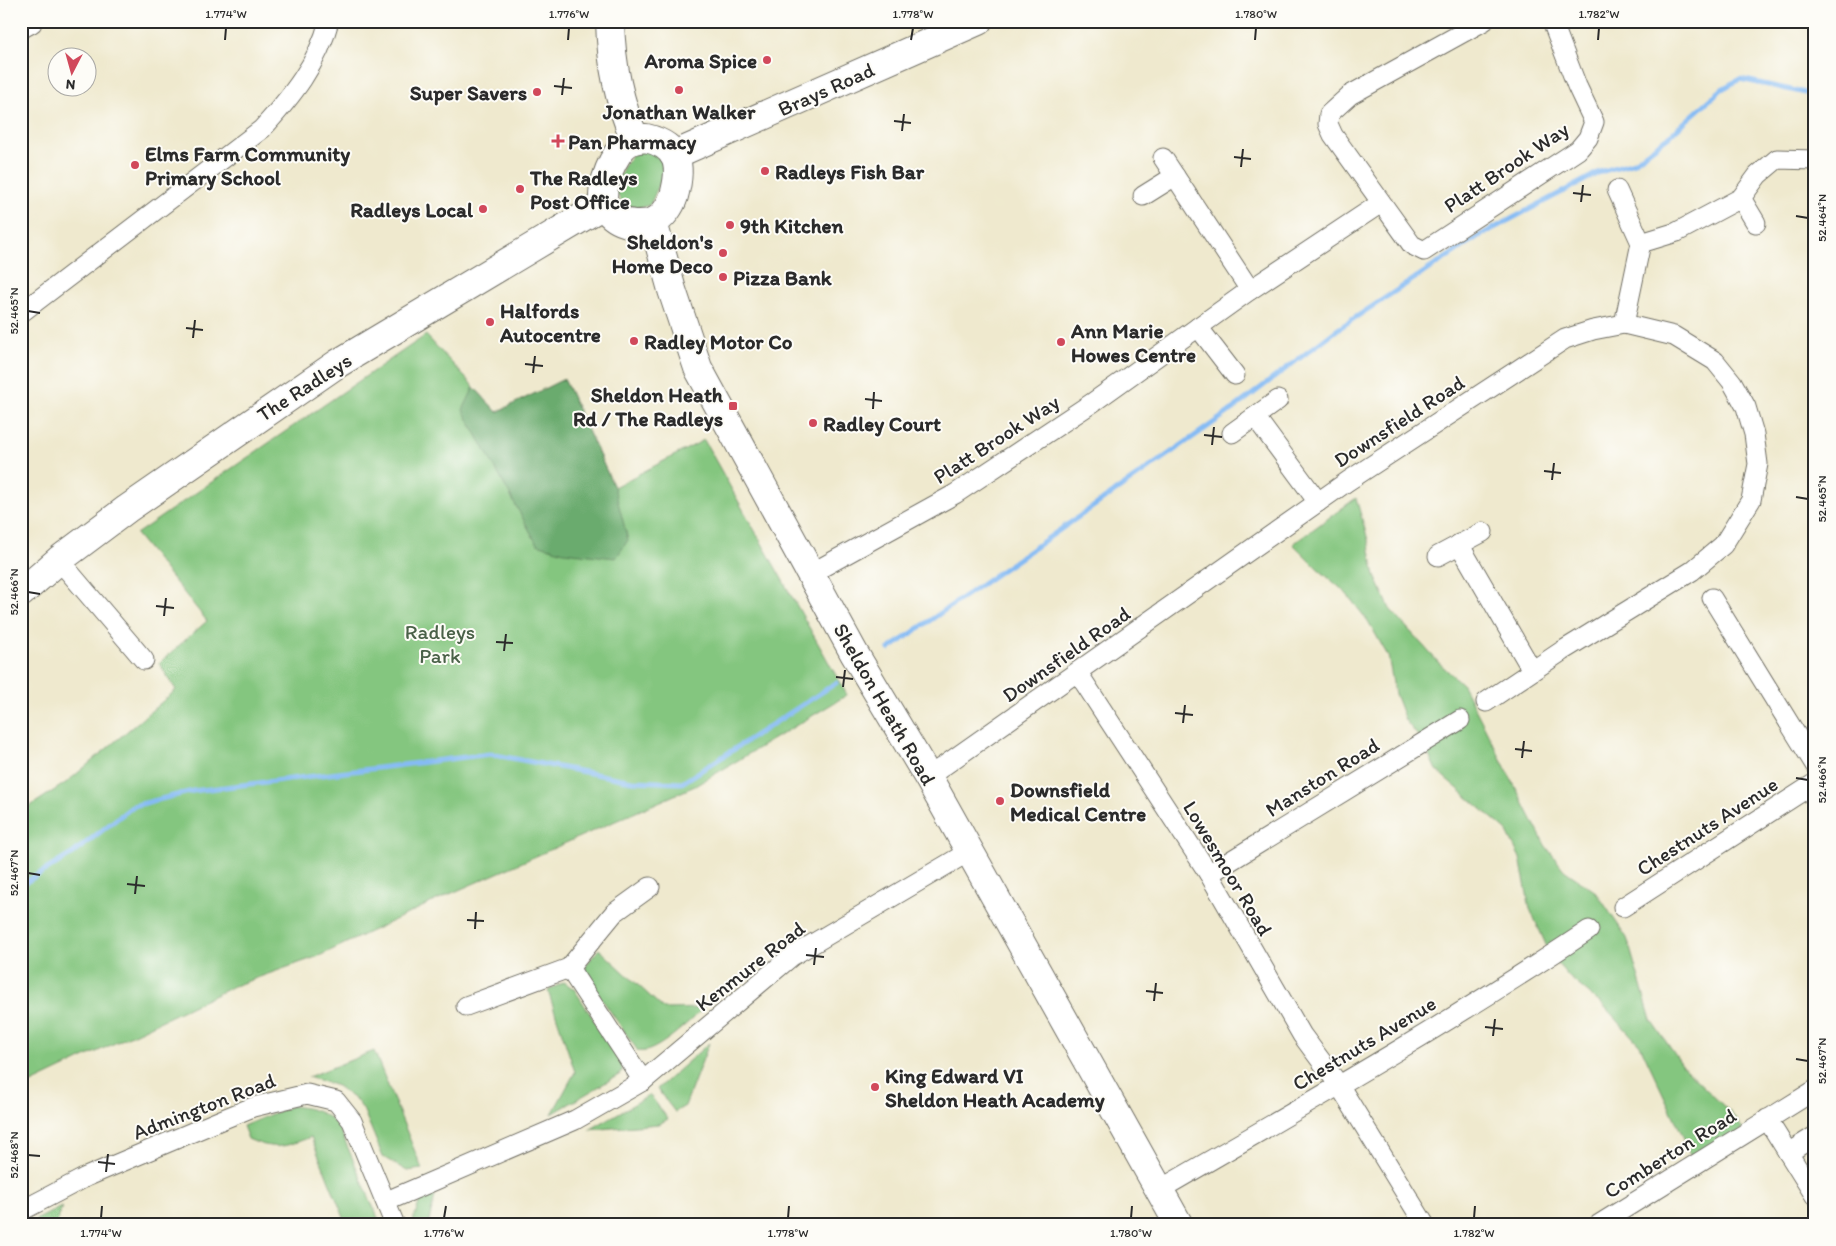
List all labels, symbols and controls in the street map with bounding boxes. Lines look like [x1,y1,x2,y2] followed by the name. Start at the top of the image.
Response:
[205,7,247,21] text: 1.774°W
[549,7,589,21] text: 1.776°W
[893,7,933,21] text: 1.778°W
[1235,7,1277,21] text: 1.780°W
[1578,7,1620,21] text: 1.782°W
[48,48,98,98] north arrow
[643,48,757,74] place label: Aroma Spice
[761,54,773,66] marker: Aroma Spice
[774,56,879,121] street label: Brays Road
[65,75,76,93] text: N
[410,80,527,106] place label: Super Savers
[673,84,685,96] marker: Jonathan Walker
[531,86,543,98] marker: Super Savers
[602,99,756,124] place label: Jonathan Walker
[1439,116,1573,218] street label: Platt Brook Way
[568,129,697,155] place label: Pan Pharmacy
[552,135,564,147] marker: Pan Pharmacy
[145,141,350,191] place label: Elms Farm Community Primary School
[129,159,141,171] marker: Elms Farm Community Primary School
[775,159,925,185] place label: Radleys Fish Bar
[529,165,638,214] place label: The Radleys Post Office
[759,165,771,177] marker: Radleys Fish Bar
[514,183,526,195] marker: The Radleys Post Office
[1815,194,1829,242] text: 52.464°N
[350,197,474,223] place label: Radleys Local
[477,203,489,215] marker: Radleys Local
[740,213,844,238] place label: 9th Kitchen
[724,219,736,231] marker: 9th Kitchen
[612,229,713,278] place label: Sheldon's Home Deco
[717,247,729,259] marker: Sheldon's Home Deco
[733,265,833,290] place label: Pizza Bank
[717,271,729,283] marker: Pizza Bank
[7,287,21,335] text: 52.465°N
[499,298,601,347] place label: Halfords Autocentre
[484,316,496,328] marker: Halfords Autocentre
[1070,318,1196,367] place label: Ann Marie Howes Centre
[644,329,793,355] place label: Radley Motor Co
[628,335,640,347] marker: Radley Motor Co
[1055,336,1067,348] marker: Ann Marie Howes Centre
[252,347,356,427] street label: The Radleys
[1329,369,1469,472] street label: Downsfield Road
[573,382,724,432] place label: Sheldon Heath Rd / The Radleys
[928,389,1064,489] street label: Platt Brook Way
[727,400,739,412] marker: Sheldon Heath Rd / The Radleys
[823,411,941,437] place label: Radley Court
[807,417,819,429] marker: Radley Court
[1815,475,1829,523] text: 52.465°N
[7,568,21,616] text: 52.466°N
[997,600,1135,707] street label: Downsfield Road
[828,618,942,790] street label: Sheldon Heath Road
[405,619,475,668] park label: Radleys Park
[1261,732,1383,822] street label: Manston Road
[1815,756,1829,804] text: 52.466°N
[1632,771,1782,881] street label: Chestnuts Avenue
[1010,777,1146,826] place label: Downsfield Medical Centre
[994,795,1006,807] marker: Downsfield Medical Centre
[1178,796,1278,940] street label: Lowesmoor Road
[7,850,21,896] text: 52.467°N
[690,915,810,1016] street label: Kenmure Road
[1288,990,1440,1096] street label: Chestnuts Avenue
[1815,1038,1829,1084] text: 52.467°N
[885,1063,1105,1113] place label: King Edward VI Sheldon Heath Academy
[129,1067,279,1145] street label: Admington Road
[869,1081,881,1093] marker: King Edward VI Sheldon Heath Academy
[1599,1102,1741,1204] street label: Comberton Road
[7,1131,21,1179] text: 52.468°N
[80,1226,122,1240] text: 1.774°W
[424,1226,464,1240] text: 1.776°W
[768,1226,808,1240] text: 1.778°W
[1110,1226,1152,1240] text: 1.780°W
[1453,1226,1495,1240] text: 1.782°W

